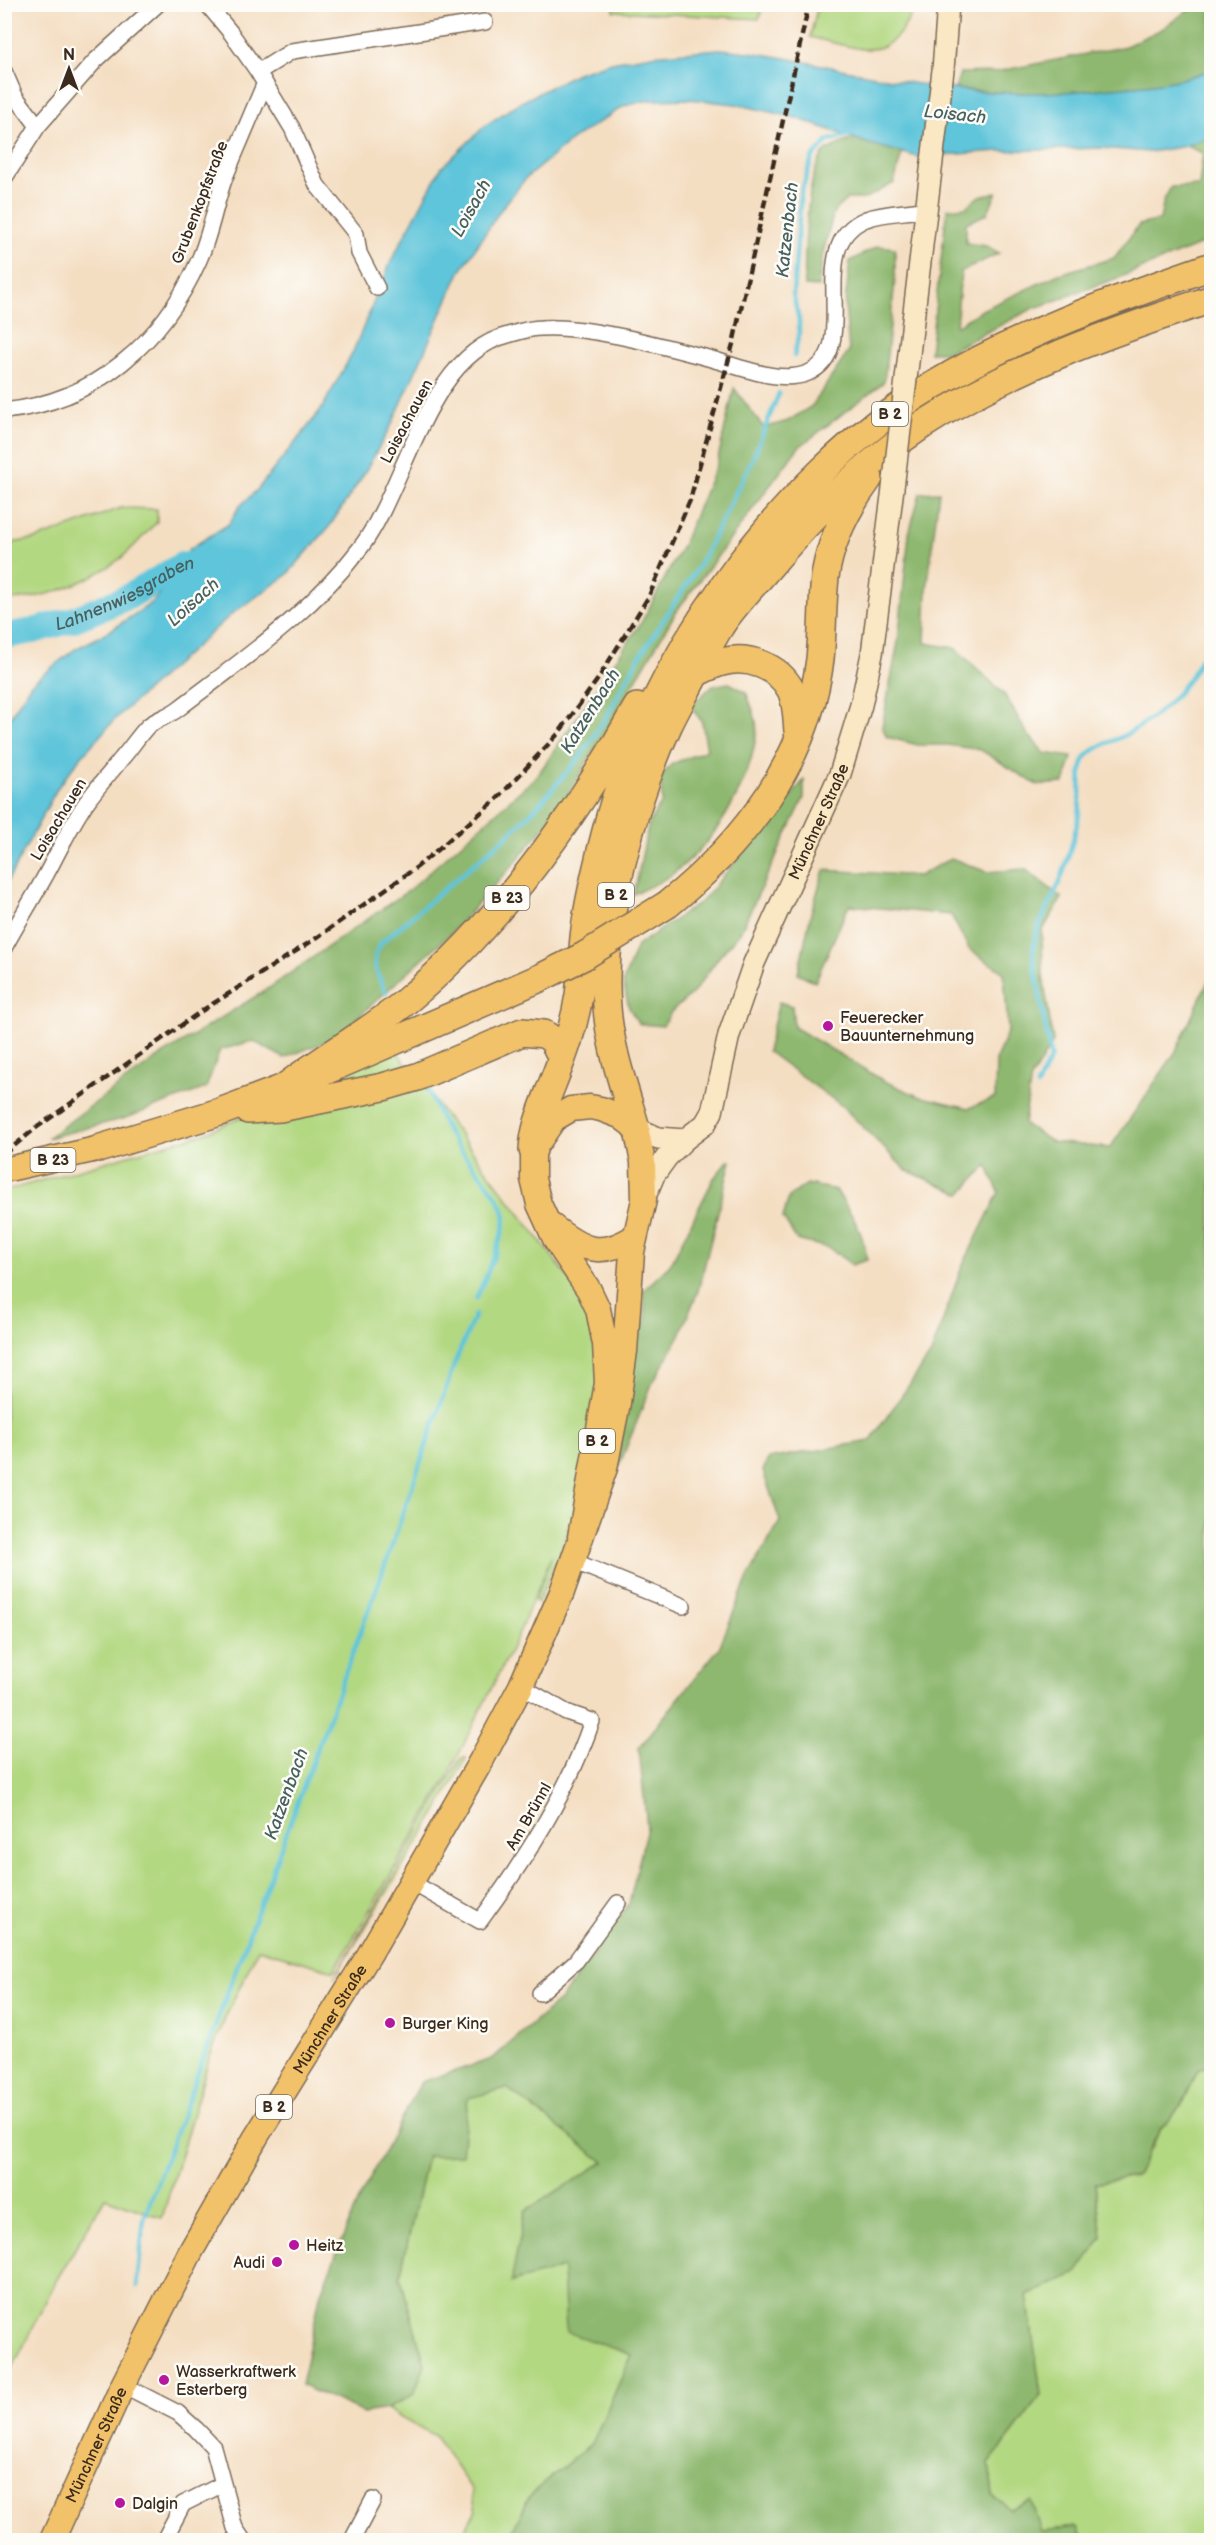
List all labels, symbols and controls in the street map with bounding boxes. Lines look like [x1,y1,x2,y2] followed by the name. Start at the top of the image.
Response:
[39,39,99,99] north arrow
[63,46,75,65] text: N
[923,101,987,128] water label: Loisach
[168,138,233,267] street label: Grubenkopfstraße
[447,176,496,241] water label: Loisach
[772,181,803,279] water label: Katzenbach
[377,376,437,467] street label: Loisachauen
[872,402,908,426] road number: B 2
[53,553,196,635] water label: Lahnenwiesgraben
[163,574,224,631] water label: Loisach
[556,665,625,757] water label: Katzenbach
[785,761,854,883] street label: Münchner Straße
[27,775,91,864] street label: Loisachauen
[598,883,634,907] road number: B 2
[484,886,530,910] road number: B 23
[840,1009,974,1046] place label: Feuerecker Bauunternehmung
[821,1019,835,1033] marker: Feuerecker Bauunternehmung
[31,1148,76,1172] road number: B 23
[579,1429,615,1453] road number: B 2
[260,1745,313,1843] water label: Katzenbach
[502,1780,556,1854] street label: Am Brünnl
[290,1961,372,2078] street label: Münchner Straße
[402,2015,489,2034] place label: Burger King
[383,2016,397,2030] marker: Burger King
[256,2095,292,2119] road number: B 2
[306,2237,344,2256] place label: Heitz
[287,2238,301,2252] marker: Heitz
[234,2254,265,2273] place label: Audi
[270,2255,284,2269] marker: Audi
[176,2363,296,2400] place label: Wasserkraftwerk Esterberg
[157,2373,171,2387] marker: Wasserkraftwerk Esterberg
[62,2384,132,2506] street label: Münchner Straße
[132,2495,178,2514] place label: Dalgin
[113,2496,127,2510] marker: Dalgin

